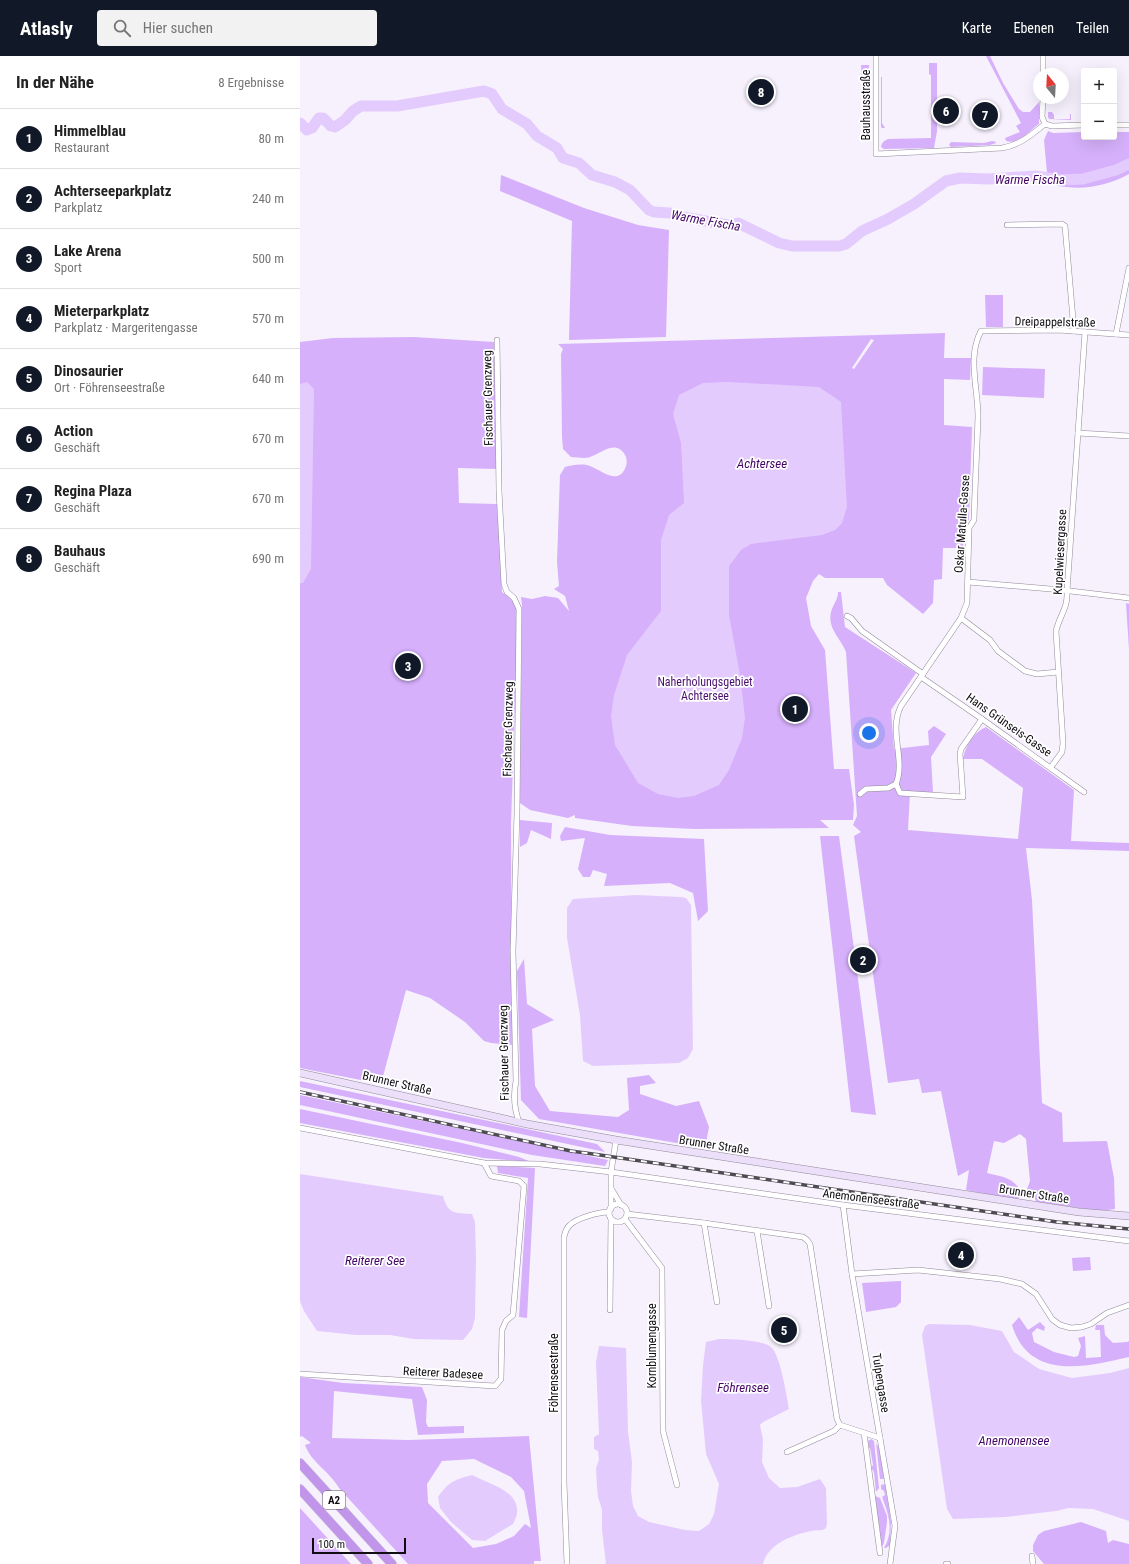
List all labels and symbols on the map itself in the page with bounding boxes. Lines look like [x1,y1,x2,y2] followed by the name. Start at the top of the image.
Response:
[1033,68,1069,104] north arrow
[859,69,873,141] street label: Bauhausstraße
[748,77,774,107] pin: 8
[933,96,959,126] pin: 6
[972,100,998,130] pin: 7
[995,172,1065,187] water label: Warme Fischa
[670,207,742,234] water label: Warme Fischa
[1015,314,1096,330] street label: Dreipappelstraße
[480,350,496,446] street label: Fischauer Grenzweg
[736,456,787,471] water label: Achtersee
[952,474,972,573] street label: Oskar Matulla-Gasse
[1051,509,1069,595] street label: Kupelwiesergasse
[395,651,421,681] pin: 3
[657,675,753,703] park label: Naherholungsgebiet Achtersee
[500,681,516,777] street label: Fischauer Grenzweg
[963,690,1055,760] street label: Hans Grünseis-Gasse
[782,694,808,724] pin: 1
[859,723,879,743] your location
[850,945,876,975] pin: 2
[496,1005,512,1101] street label: Fischauer Grenzweg
[361,1068,433,1098] street label: Brunner Straße
[678,1133,750,1157] street label: Brunner Straße
[998,1182,1070,1206] street label: Brunner Straße
[822,1186,921,1212] street label: Anemonenseestraße
[948,1240,974,1270] pin: 4
[345,1253,405,1268] water label: Reiterer See
[645,1303,659,1389] street label: Kornblumengasse
[771,1315,797,1345] pin: 5
[547,1333,561,1413] street label: Föhrenseestraße
[869,1352,893,1414] street label: Tulpengasse
[403,1364,484,1382] street label: Reiterer Badesee
[717,1380,769,1395] water label: Föhrensee
[978,1433,1049,1448] water label: Anemonensee
[323,1491,345,1509] road number: A2
[312,1536,406,1555] scale bar

